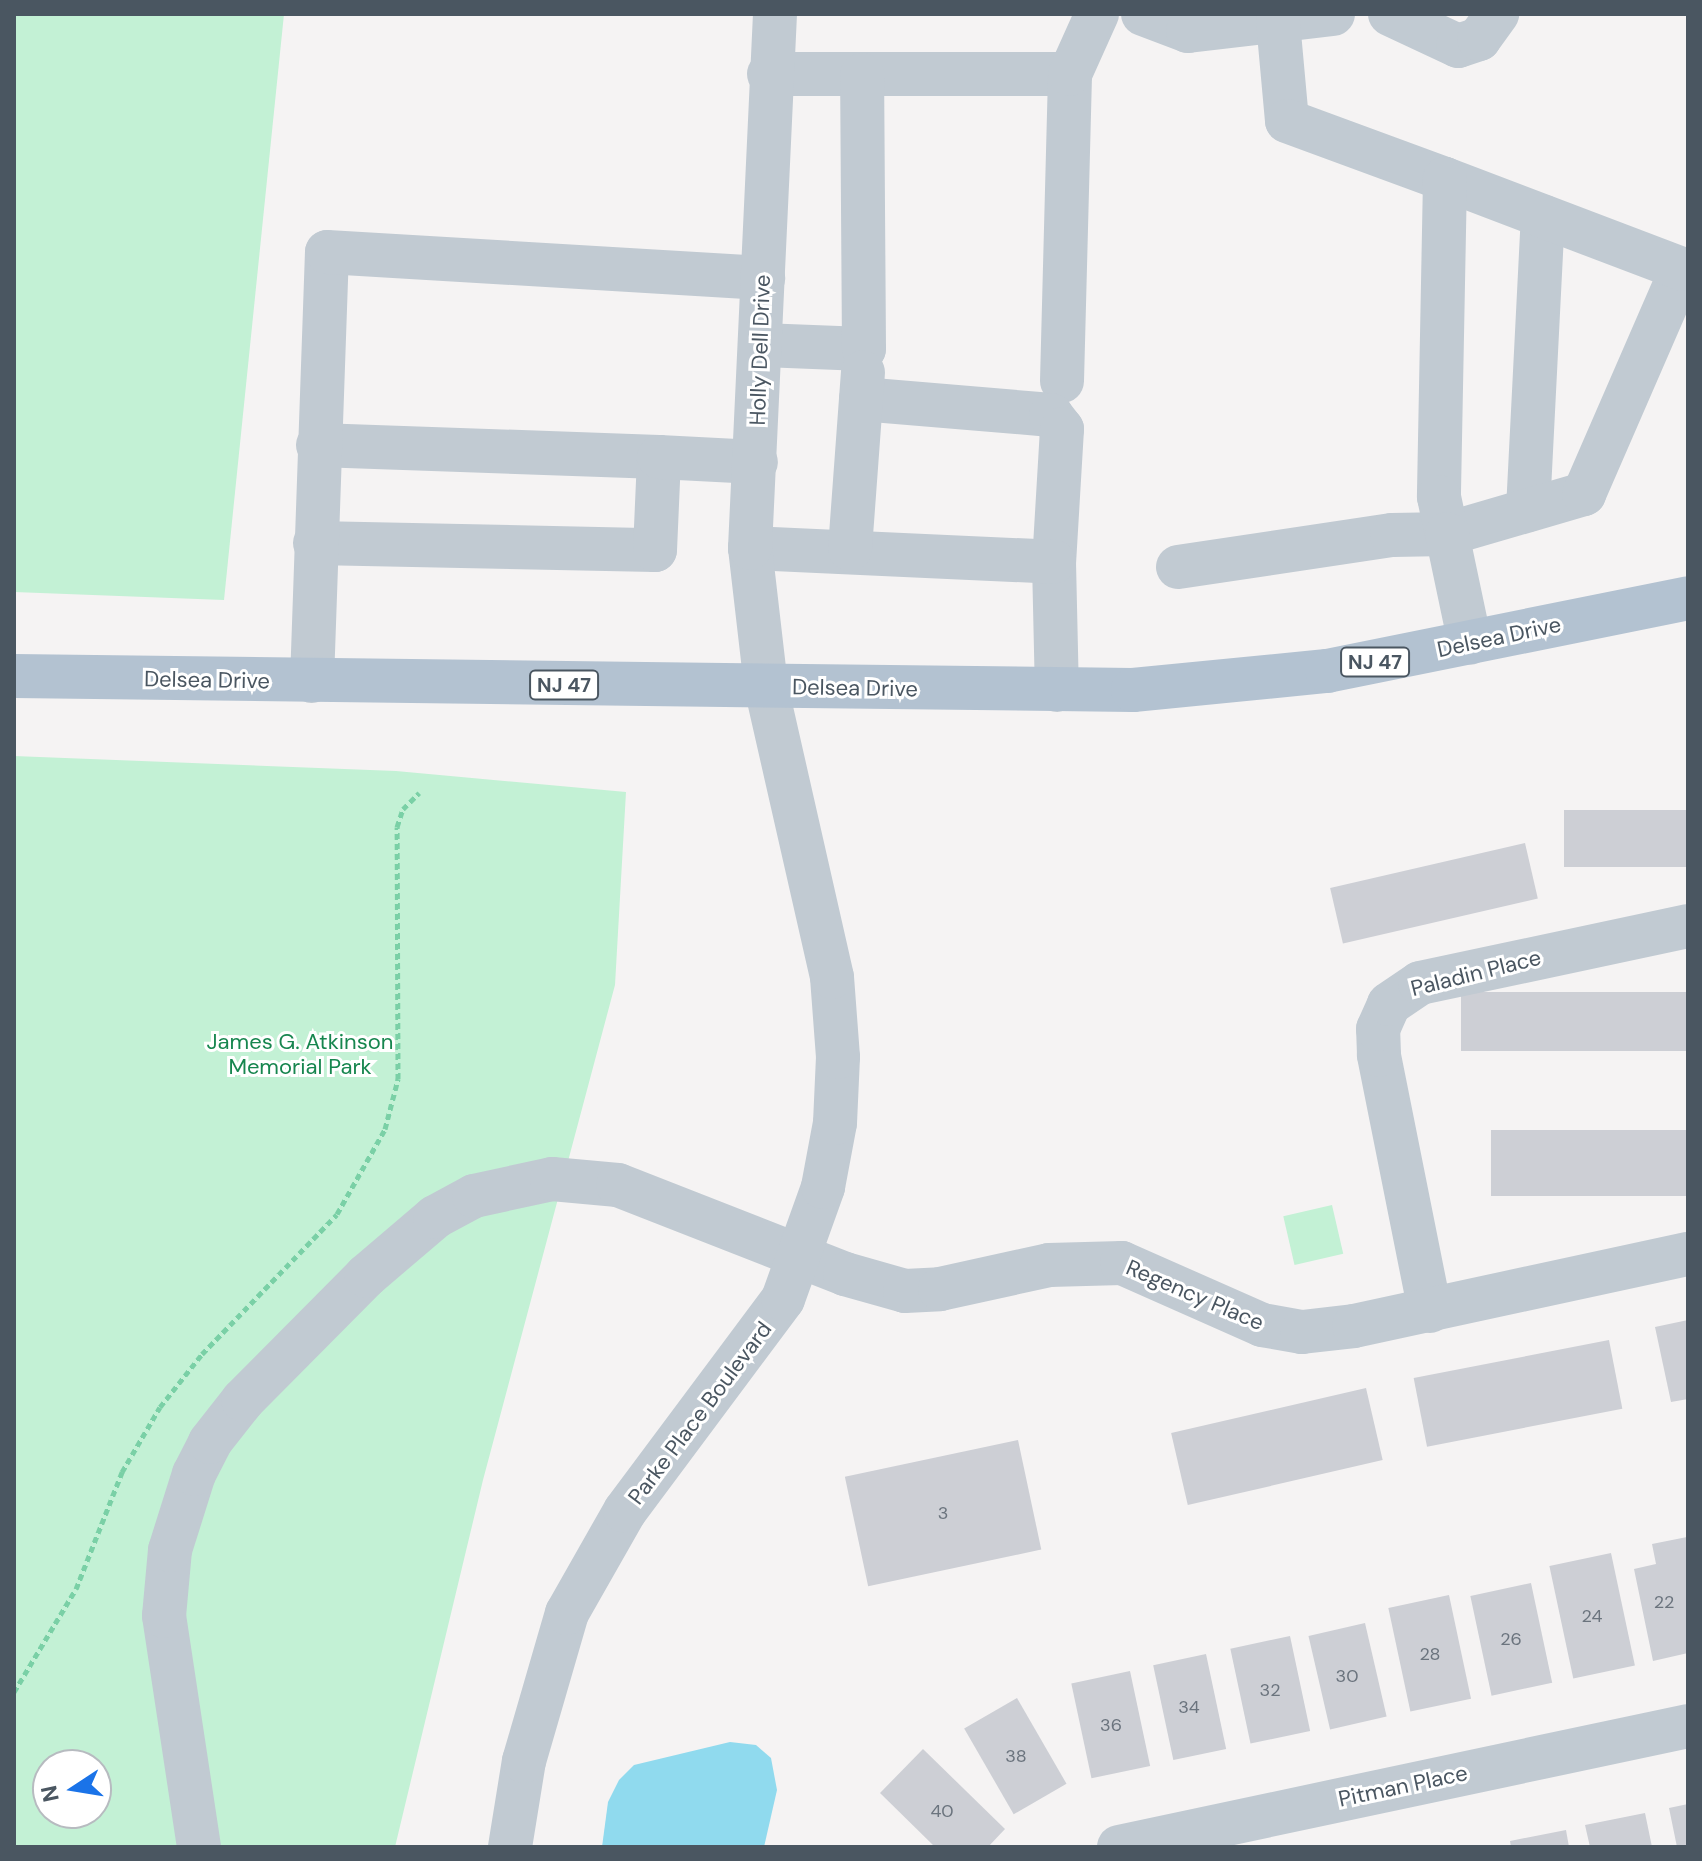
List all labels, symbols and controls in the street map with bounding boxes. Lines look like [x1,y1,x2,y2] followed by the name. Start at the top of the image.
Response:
[744,274,776,426] street label: Holly Dell Drive
[1435,611,1563,663] street label: Delsea Drive
[1339,646,1411,678] road number: NJ 47
[144,666,270,694] street label: Delsea Drive
[528,669,600,701] road number: NJ 47
[792,674,918,702] street label: Delsea Drive
[1408,944,1544,1002] street label: Paladin Place
[207,1028,393,1080] park label: James G. Atkinson Memorial Park
[1122,1254,1268,1336] street label: Regency Place
[623,1316,777,1510] street label: Parke Place Boulevard
[938,1502,948,1524] house number: 3
[1654,1591,1674,1613] house number: 22
[1582,1605,1602,1627] house number: 24
[1500,1628,1522,1650] house number: 26
[1419,1643,1441,1665] house number: 28
[1336,1665,1358,1687] house number: 30
[1259,1679,1281,1701] house number: 32
[1178,1696,1200,1718] house number: 34
[1100,1714,1122,1736] house number: 36
[1005,1745,1027,1767] house number: 38
[32,1749,112,1829] north arrow
[1336,1759,1470,1813] street label: Pitman Place
[34,1783,66,1805] text: N
[930,1800,954,1822] house number: 40

